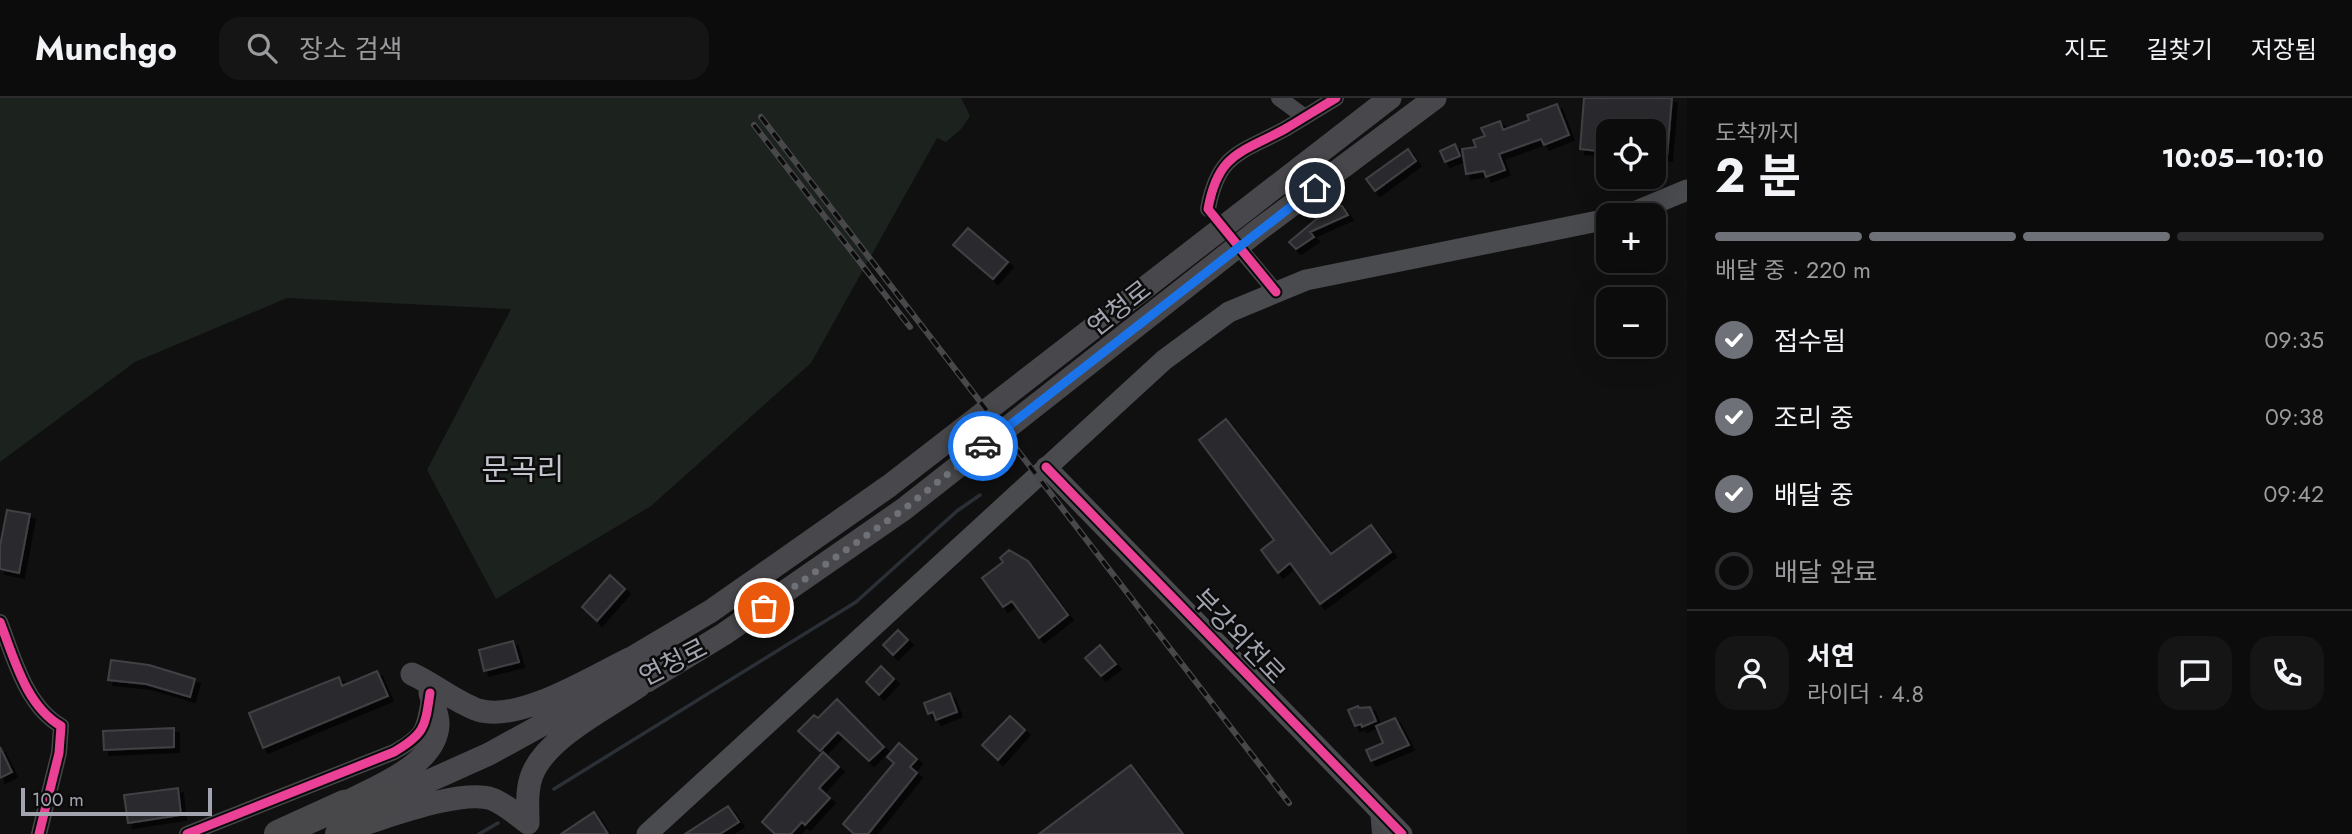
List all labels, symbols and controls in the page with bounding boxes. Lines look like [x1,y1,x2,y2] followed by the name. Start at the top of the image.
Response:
[219,17,709,80] search box
[35,25,177,72] text: Munchgo
[243,29,281,67] icon: search
[299,30,403,68] text: 장소 검색
[2064,32,2109,67] text: 지도
[2147,32,2213,67] text: 길찾기
[2251,32,2317,67] text: 저장됨
[1715,116,1800,150] text: 도착까지
[1596,119,1666,357] map controls
[1596,119,1666,189] button: locate
[2162,139,2324,177] text: 10:05–10:10
[1715,143,1801,209] text: 2 분
[1285,158,1345,218] pin
[1296,169,1334,207] icon: home
[1596,203,1666,273] button: +
[1715,253,1871,287] text: 배달 중 · 220 m
[1079,271,1159,345] street label: 연청로
[1596,287,1666,357] button: −
[1715,321,1753,359] icon: check
[1774,322,1846,360] text: 접수됨
[2265,323,2324,357] text: 09:35
[1715,398,1753,436] icon: check
[1774,399,1854,437] text: 조리 중
[2265,400,2324,434] text: 09:38
[948,411,1018,481] courier
[964,427,1002,465] icon: car
[482,448,564,491] district label: 문곡리
[1715,475,1753,513] icon: check
[1774,476,1854,514] text: 배달 중
[2264,477,2324,511] text: 09:42
[1774,553,1877,591] text: 배달 완료
[734,578,794,638] pin
[1184,580,1294,692] street label: 부강외천로
[745,589,783,627] icon: bag
[632,629,714,695] street label: 연청로
[1715,636,1789,710] button: person
[2158,636,2232,710] button: chat
[2250,636,2324,710] button: phone
[1807,637,1855,675] text: 서연
[1807,677,1924,711] text: 라이더 · 4.8
[21,785,212,817] scale bar
[32,786,84,813] text: 100 m

